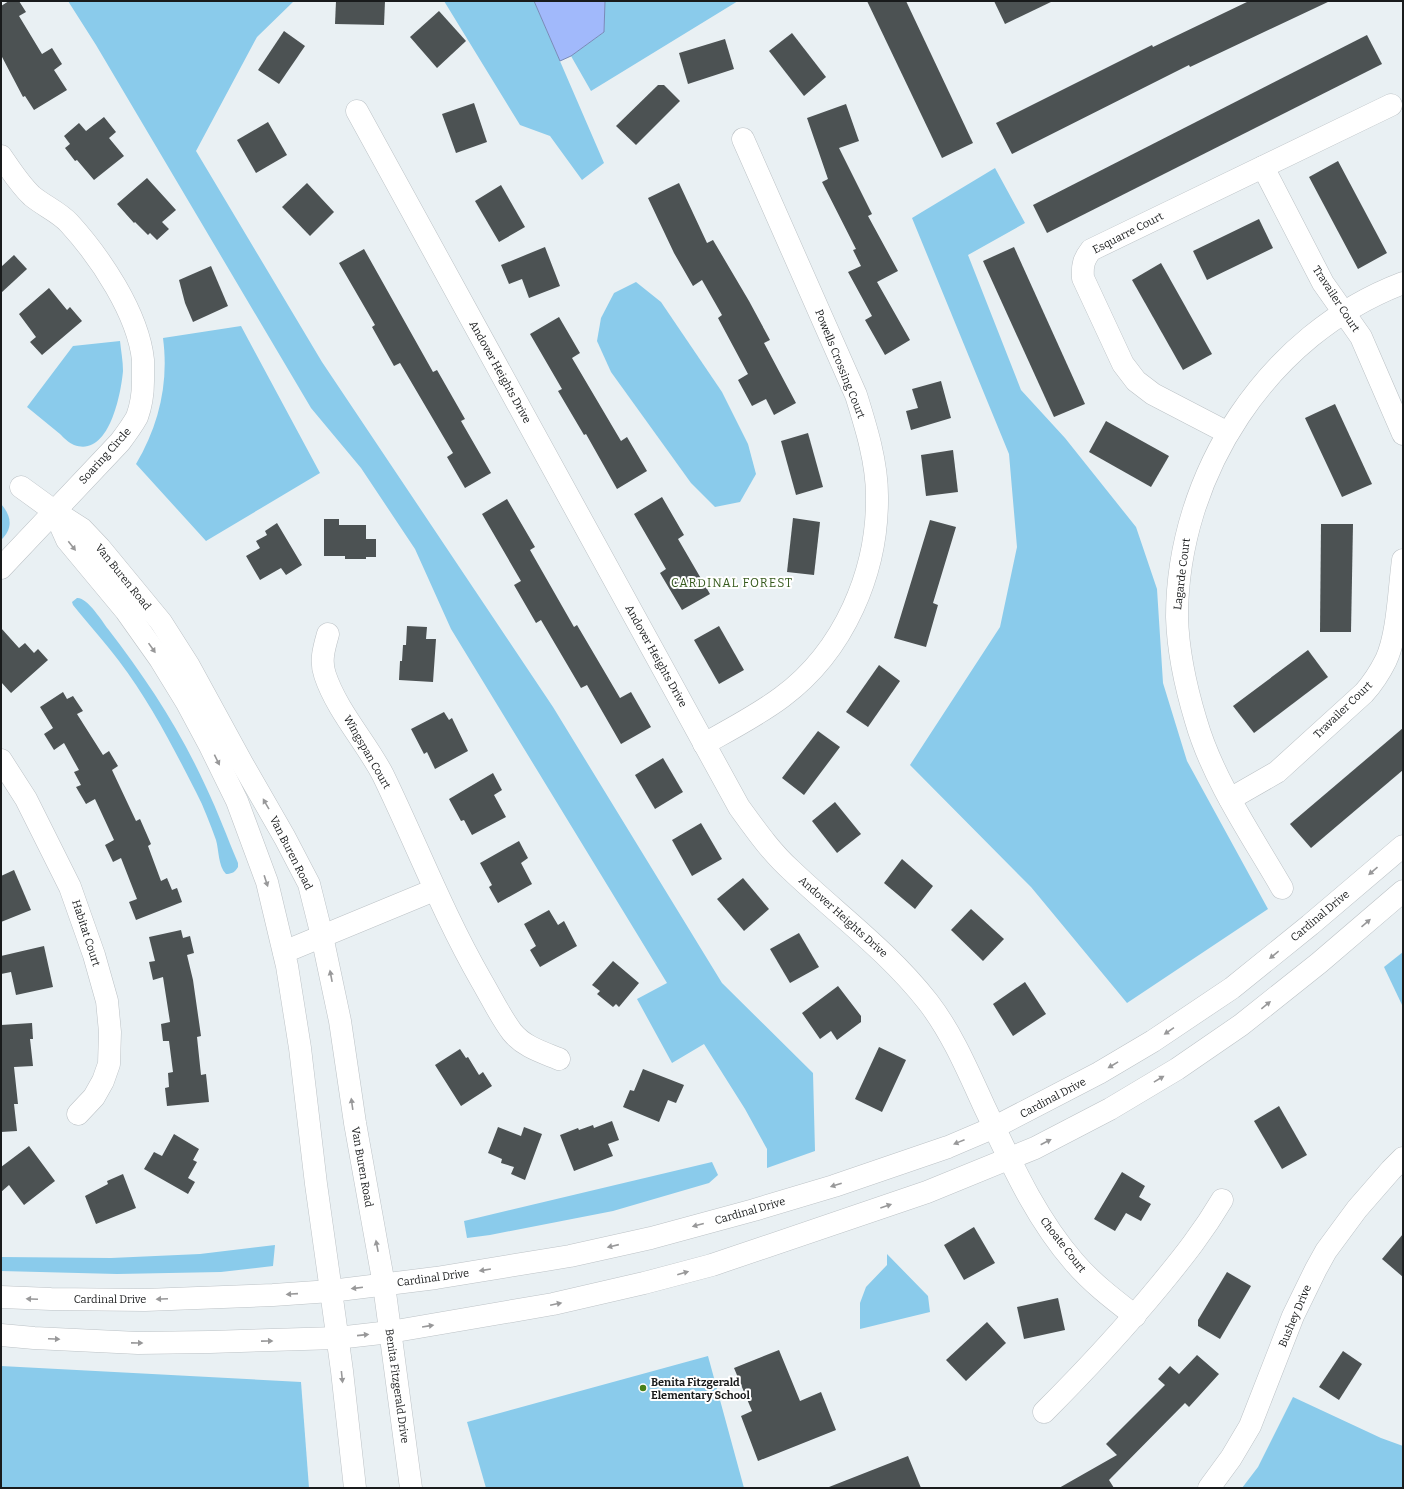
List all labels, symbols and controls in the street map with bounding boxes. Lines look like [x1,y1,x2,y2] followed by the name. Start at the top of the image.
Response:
[1091,210,1165,256] street label: Esquarre Court
[1310,263,1362,335] street label: Travailer Court
[812,308,868,420] street label: Powells Crossing Court
[466,319,534,425] street label: Andover Heights Drive
[76,425,134,487] street label: Soaring Circle
[1171,537,1193,611] street label: Lagarde Court
[67,541,76,552] one-way arrow
[92,541,154,613] street label: Van Buren Road
[671,576,793,590] district label: CARDINAL FOREST
[622,603,690,709] street label: Andover Heights Drive
[148,643,156,653] one-way arrow
[1311,679,1375,741] street label: Travailer Court
[341,713,393,791] street label: Wingspan Court
[214,755,220,766] one-way arrow
[262,798,269,810] one-way arrow
[267,814,315,893] street label: Van Buren Road
[1368,867,1379,876] one-way arrow
[796,874,890,960] street label: Andover Heights Drive
[264,875,270,887] one-way arrow
[1288,888,1352,944] street label: Cardinal Drive
[69,898,103,968] street label: Habitat Court
[1361,918,1372,927] one-way arrow
[1268,950,1279,959] one-way arrow
[328,970,334,982] one-way arrow
[1261,1001,1271,1010] one-way arrow
[1163,1027,1174,1035] one-way arrow
[1108,1061,1118,1069] one-way arrow
[1018,1075,1088,1121] street label: Cardinal Drive
[1153,1076,1165,1083] one-way arrow
[349,1098,355,1110] one-way arrow
[349,1126,376,1209] street label: Van Buren Road
[1040,1139,1051,1145] one-way arrow
[952,1140,964,1146] one-way arrow
[830,1182,842,1188] one-way arrow
[713,1195,787,1227] street label: Cardinal Drive
[880,1202,892,1208] one-way arrow
[1037,1215,1089,1275] street label: Choate Court
[692,1222,704,1228] one-way arrow
[373,1240,379,1252] one-way arrow
[607,1244,619,1250] one-way arrow
[396,1267,470,1289] street label: Cardinal Drive
[479,1267,491,1273] one-way arrow
[677,1270,689,1276] one-way arrow
[1276,1283,1314,1349] street label: Bushey Drive
[351,1285,363,1291] one-way arrow
[286,1290,298,1297] one-way arrow
[74,1293,146,1306] street label: Cardinal Drive
[26,1295,38,1302] one-way arrow
[155,1296,168,1302] one-way arrow
[550,1300,563,1306] one-way arrow
[422,1323,434,1329] one-way arrow
[383,1328,411,1444] street label: Benita Fitzgerald Drive
[357,1332,370,1339] one-way arrow
[48,1336,61,1342] one-way arrow
[261,1338,274,1344] one-way arrow
[131,1339,143,1346] one-way arrow
[339,1371,346,1383] one-way arrow
[651,1376,750,1402] place label: Benita Fitzgerald Elementary School
[638,1383,648,1393] marker: Benita Fitzgerald Elementary School

